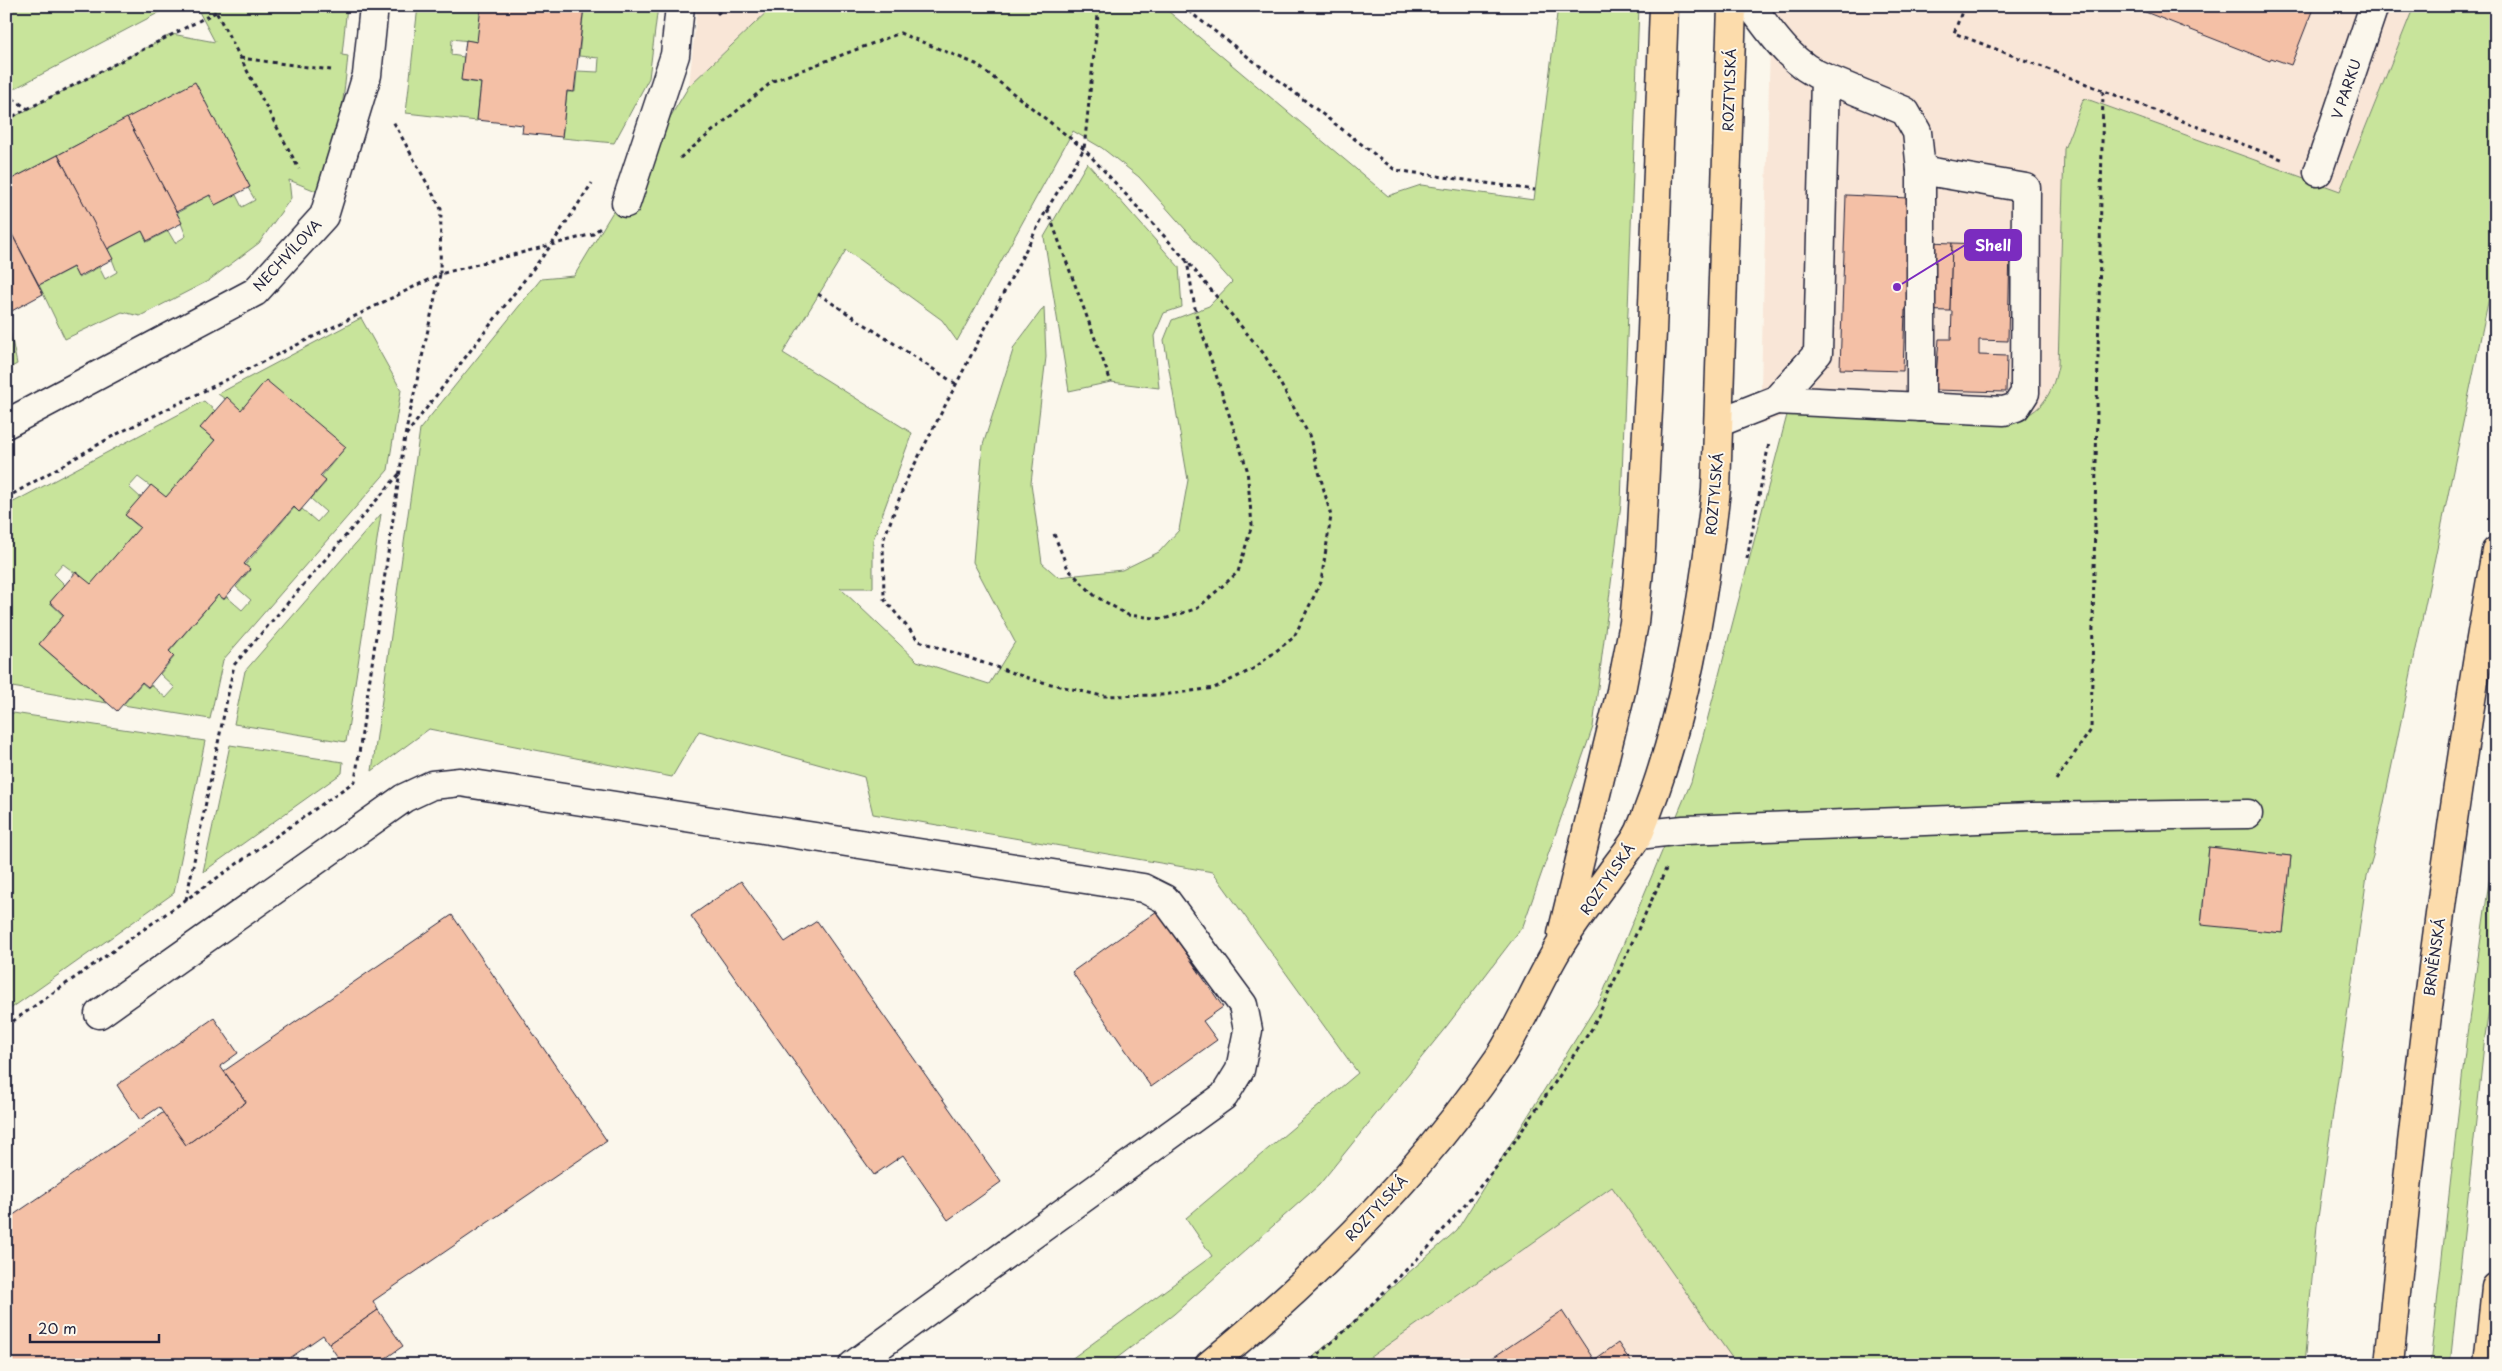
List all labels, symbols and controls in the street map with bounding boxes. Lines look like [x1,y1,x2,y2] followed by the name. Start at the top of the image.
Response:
[1717,48,1741,132] street label: ROZTYLSKÁ
[2326,56,2366,122] street label: V PARKU
[248,214,326,296] street label: NECHVÍLOVA
[1965,230,2021,260] callout: Shell
[1975,233,2011,256] text: Shell
[1700,451,1728,536] street label: ROZTYLSKÁ
[1575,839,1640,919] street label: ROZTYLSKÁ
[2418,916,2450,997] street label: BRNĚNSKÁ
[1340,1170,1412,1246] street label: ROZTYLSKÁ
[30,1311,159,1343] scale bar
[38,1316,77,1339] text: 20 m

